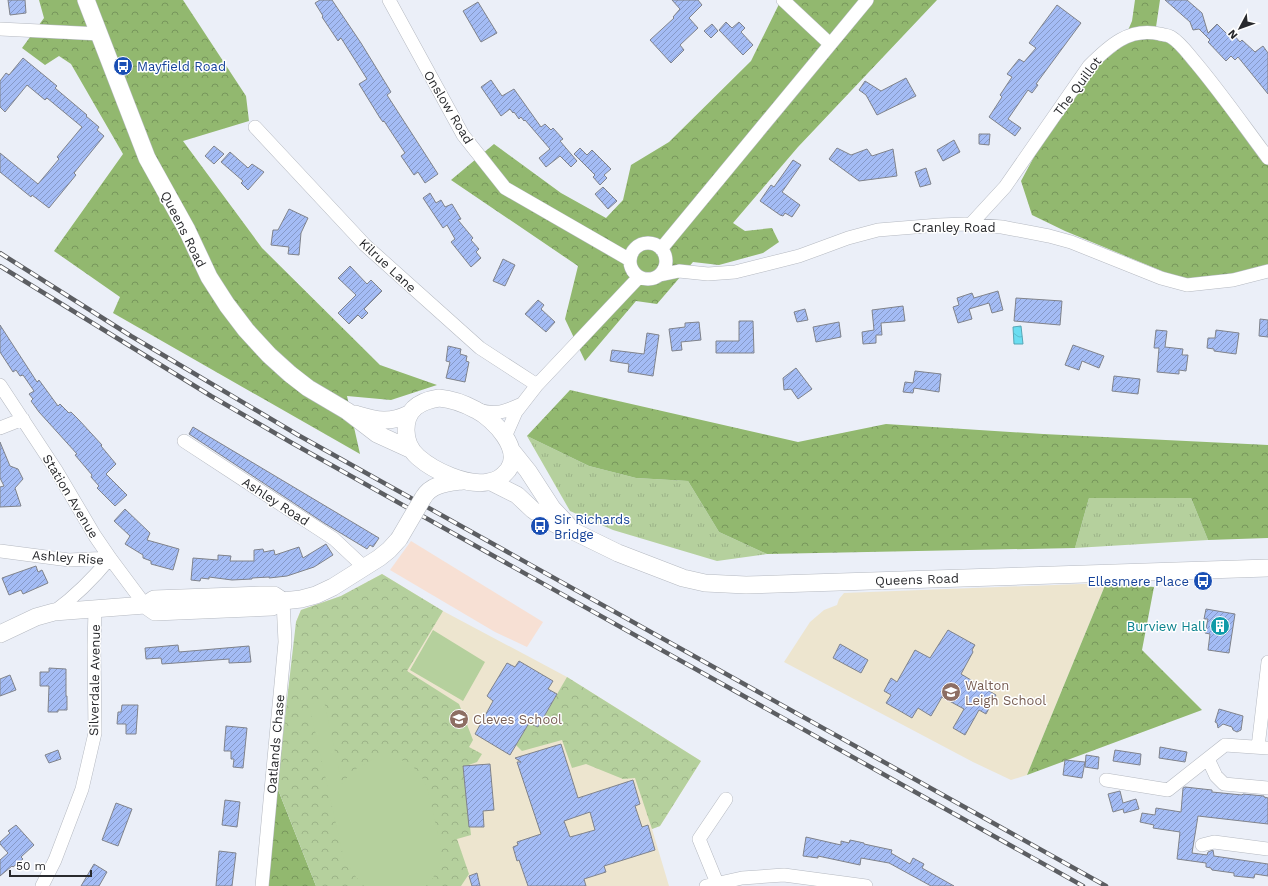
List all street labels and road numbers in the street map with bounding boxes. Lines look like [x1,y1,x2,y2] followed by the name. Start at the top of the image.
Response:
[1050,53,1105,119] street label: The Quillot
[421,68,476,147] street label: Onslow Road
[158,188,209,270] street label: Queens Road
[912,220,996,235] street label: Cranley Road
[356,235,419,295] street label: Kilrue Lane
[40,451,102,541] street label: Station Avenue
[239,474,312,529] street label: Ashley Road
[32,548,104,567] street label: Ashley Rise
[875,571,959,588] street label: Queens Road
[86,624,103,736] street label: Silverdale Avenue
[264,694,287,794] street label: Oatlands Chase

